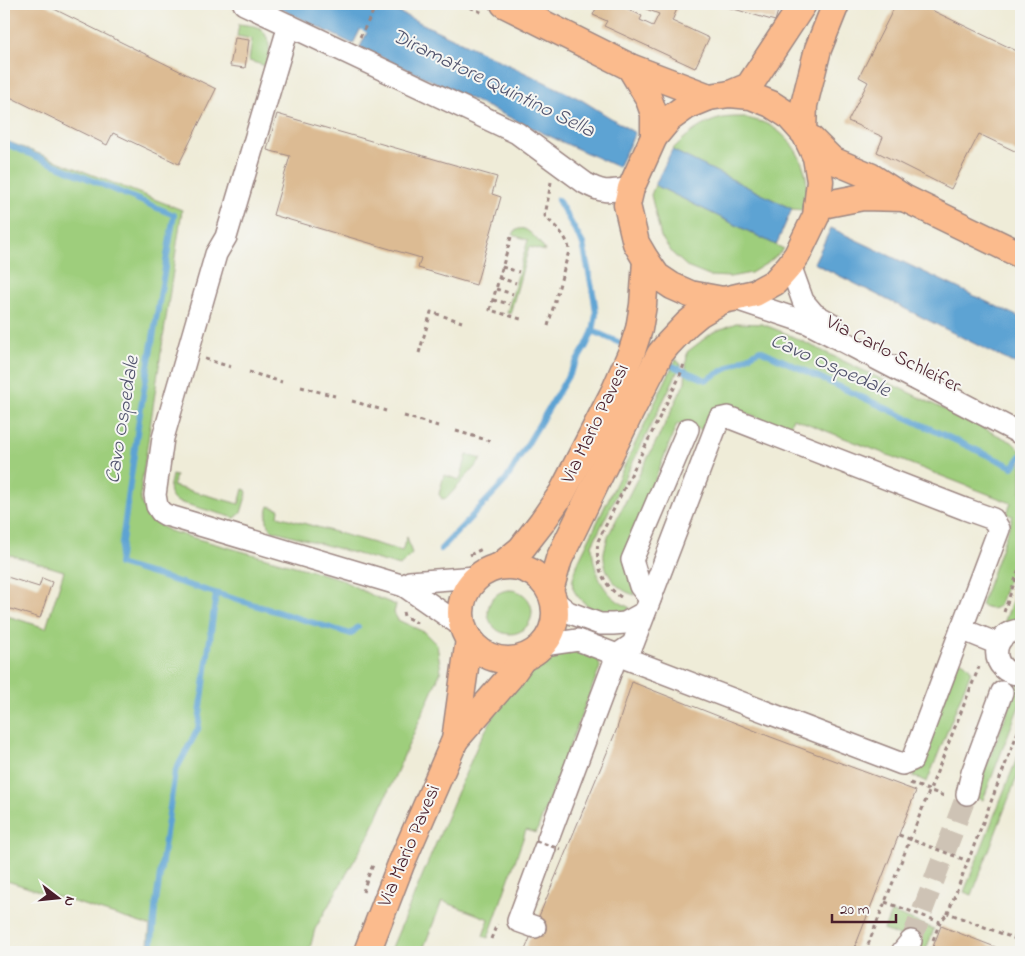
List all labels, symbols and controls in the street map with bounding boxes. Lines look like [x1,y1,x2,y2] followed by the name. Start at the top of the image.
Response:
[387,22,600,146] water label: Diramatore Quintino Sella
[820,308,966,402] street label: Via Carlo Schleifer
[765,326,896,406] water label: Cavo Ospedale
[98,353,148,486] water label: Cavo Ospedale
[554,359,638,490] street label: Via Mario Pavesi
[371,780,449,913] street label: Via Mario Pavesi
[32,874,82,924] north arrow
[832,891,896,923] scale bar
[58,894,80,909] text: N
[840,899,870,921] text: 20 m

